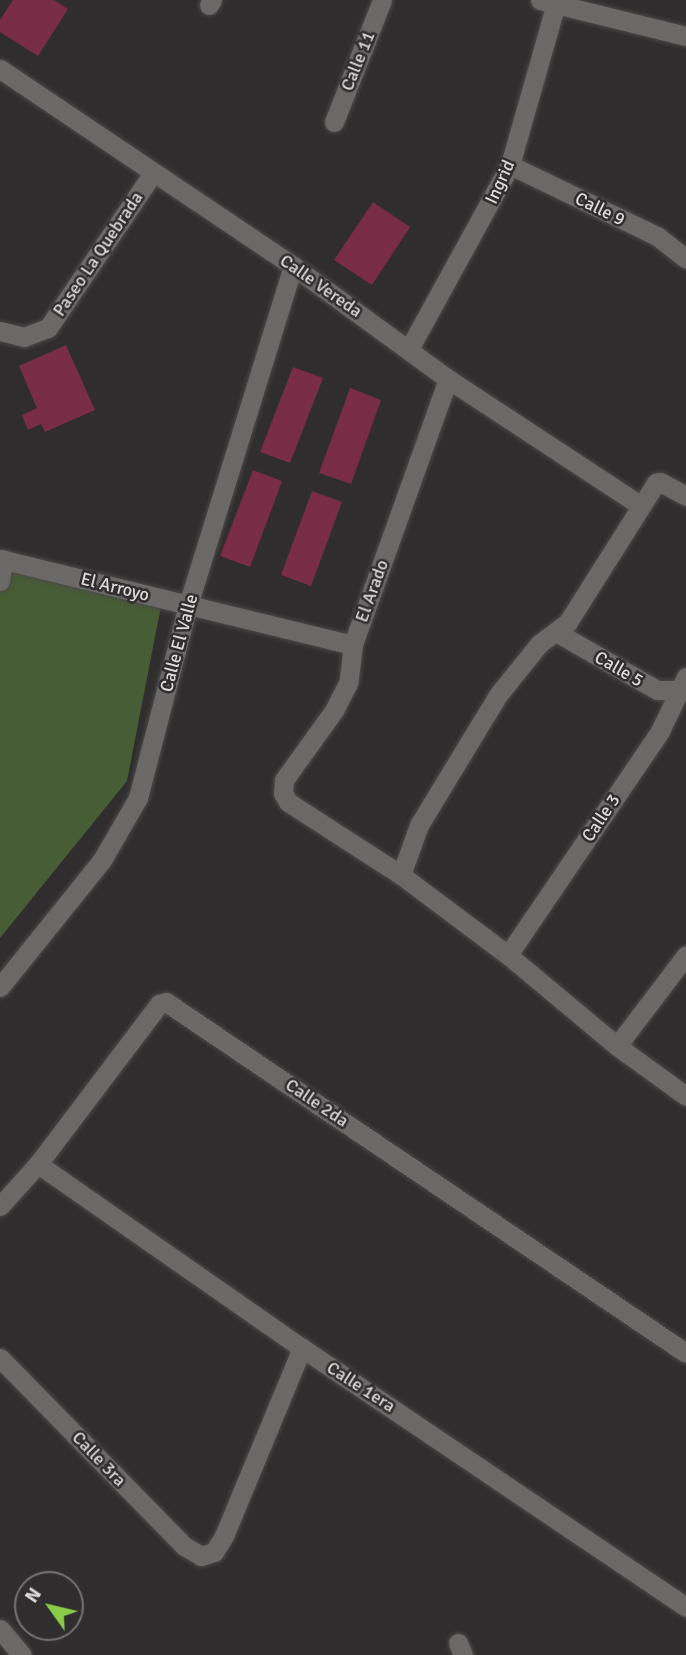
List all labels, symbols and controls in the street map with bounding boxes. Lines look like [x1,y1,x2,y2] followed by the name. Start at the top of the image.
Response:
[336,28,380,94] street label: Calle 11
[481,157,519,207] street label: Ingrid
[48,188,148,320] street label: Paseo La Quebrada
[572,188,628,230] street label: Calle 9
[276,250,366,322] street label: Calle Vereda
[351,557,393,625] street label: El Arado
[78,568,152,606] street label: El Arroyo
[156,592,202,694] street label: Calle El Valle
[591,646,647,692] street label: Calle 5
[577,790,625,846] street label: Calle 3
[281,1074,353,1132] street label: Calle 2da
[323,1357,399,1417] street label: Calle 1era
[67,1427,131,1491] street label: Calle 3ra
[14,1571,84,1641] north arrow
[20,1583,47,1608] text: N

